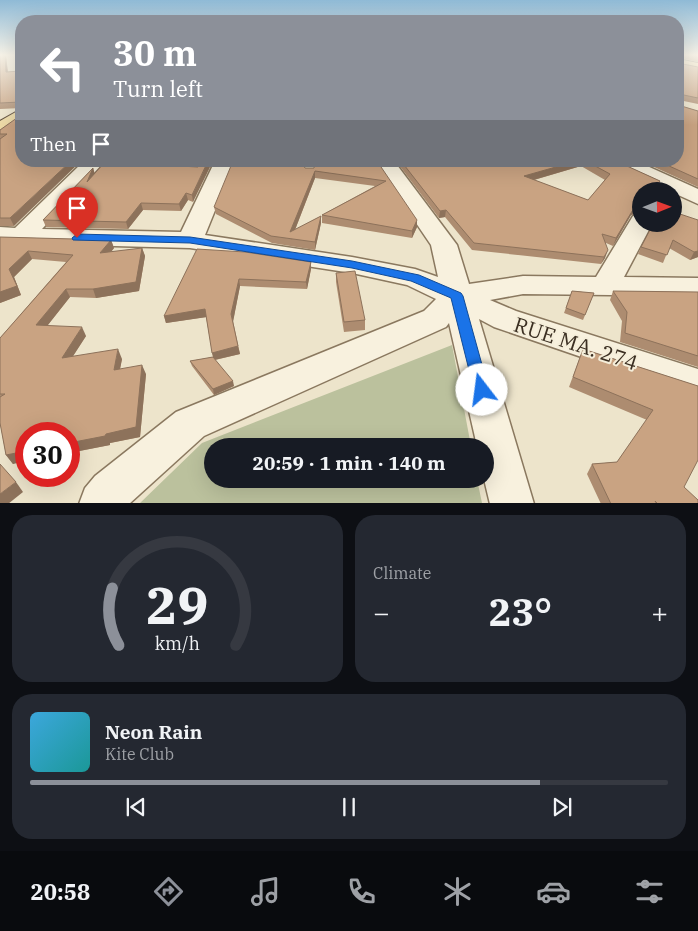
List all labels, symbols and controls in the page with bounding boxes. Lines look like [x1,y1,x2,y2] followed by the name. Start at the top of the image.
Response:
[113,30,197,76] text: 30 m
[30,35,95,100] icon: left
[113,74,203,103] text: Turn left
[87,130,115,158] icon: arrive
[30,132,77,156] text: Then
[632,182,682,232] north arrow
[632,182,682,232] map controls
[56,187,98,238] pin
[63,194,91,222] icon: arrive
[510,310,642,376] street label: RUE MA. 274
[455,363,507,415] position arrow
[15,422,80,487] speed limit sign: 30
[253,451,445,475] text: 20:59 · 1 min · 140 m
[373,563,431,583] text: Climate
[146,571,209,638] text: 29
[489,587,552,636] text: 23°
[373,594,390,631] text: −
[651,594,668,631] text: +
[155,632,200,655] text: km/h
[105,720,202,744] text: Neon Rain
[105,744,174,764] text: Kite Club
[122,793,150,821] icon: previous
[335,793,363,821] icon: pause
[548,793,576,821] icon: next
[151,874,186,909] icon: directions
[248,874,283,909] icon: music
[344,874,379,909] icon: phone
[440,874,475,909] icon: climate
[536,874,571,909] icon: car
[632,874,667,909] icon: filters
[31,877,90,906] text: 20:58

